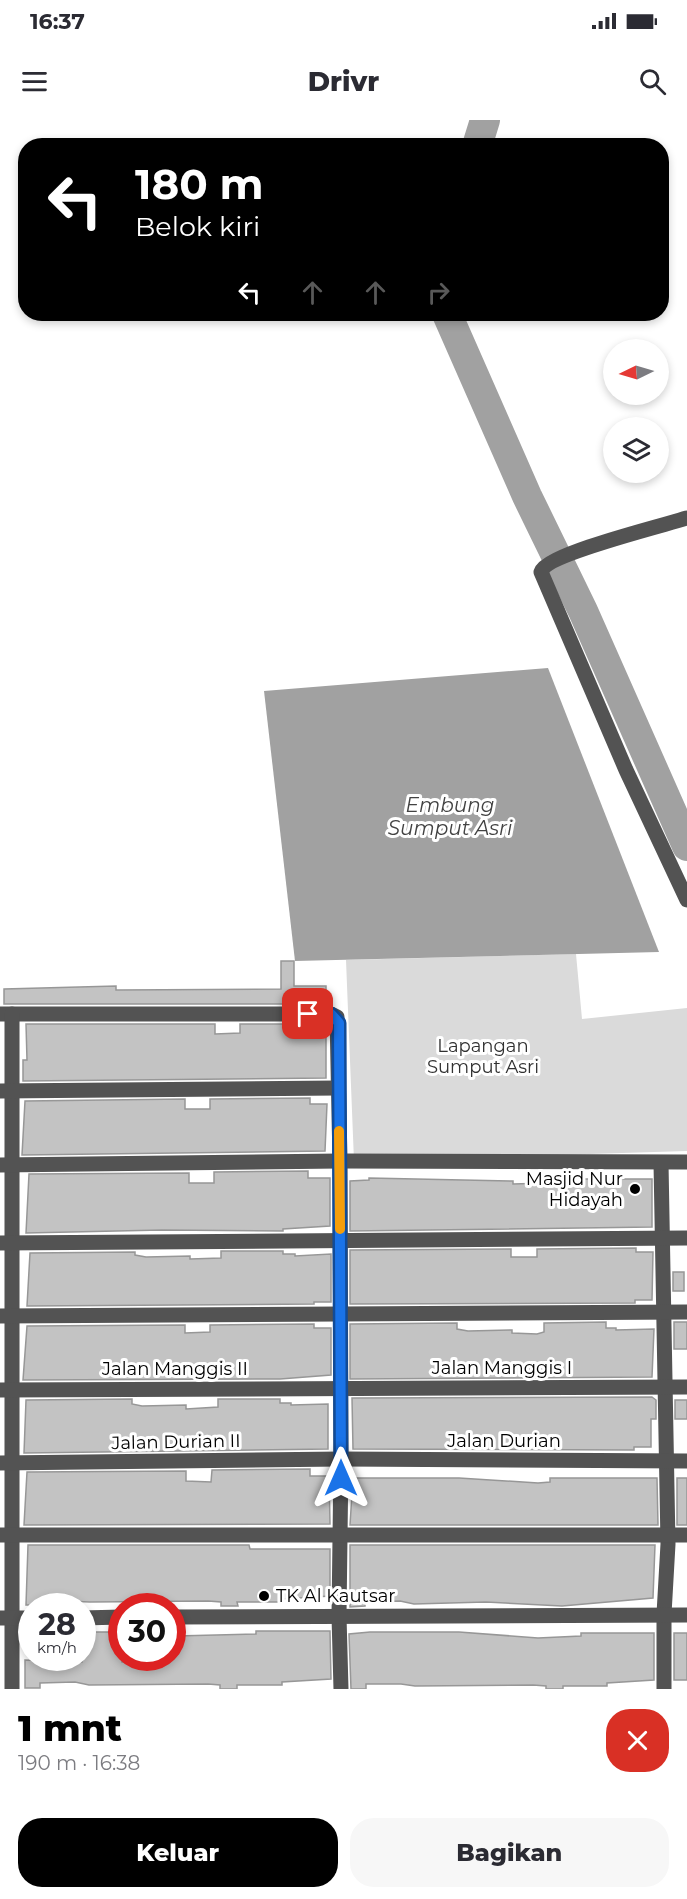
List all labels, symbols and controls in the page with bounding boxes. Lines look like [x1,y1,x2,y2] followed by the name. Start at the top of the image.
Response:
[30,8,85,35] text: 16:37
[18,65,51,98] icon: menu
[308,65,379,98] text: Drivr
[636,65,669,98] icon: search
[135,158,264,210] text: 180 m
[36,162,114,240] icon: left
[135,210,260,243] text: Belok kiri
[233,276,266,309] icon: left
[296,276,329,309] icon: ahead
[359,276,392,309] icon: ahead
[422,276,455,309] icon: right
[603,339,669,405] north arrow
[603,339,669,483] map controls
[603,417,669,483] button: layers
[388,793,513,840] water label: Embung Sumput Asri
[282,988,333,1039] pin
[291,997,324,1030] icon: arrive
[427,1035,539,1078] park label: Lapangan Sumput Asri
[526,1168,623,1211] place label: Masjid Nur Hidayah
[628,1182,642,1196] marker: Masjid Nur Hidayah
[431,1357,572,1379] street label: Jalan Manggis I
[101,1358,248,1380] street label: Jalan Manggis II
[110,1430,241,1454] street label: Jalan Durian II
[446,1430,561,1452] street label: Jalan Durian
[309,1446,373,1510] position arrow
[276,1585,396,1607] place label: TK Al Kautsar
[257,1589,271,1603] marker: TK Al Kautsar
[108,1593,186,1671] speed limit sign: 30
[38,1606,76,1643] text: 28
[37,1638,77,1657] text: km/h
[18,1706,122,1750] text: 1 mnt
[606,1709,669,1772] button: close
[18,1751,140,1775] text: 190 m · 16:38
[18,1818,338,1887] button: Keluar
[350,1818,669,1887] button: Bagikan

